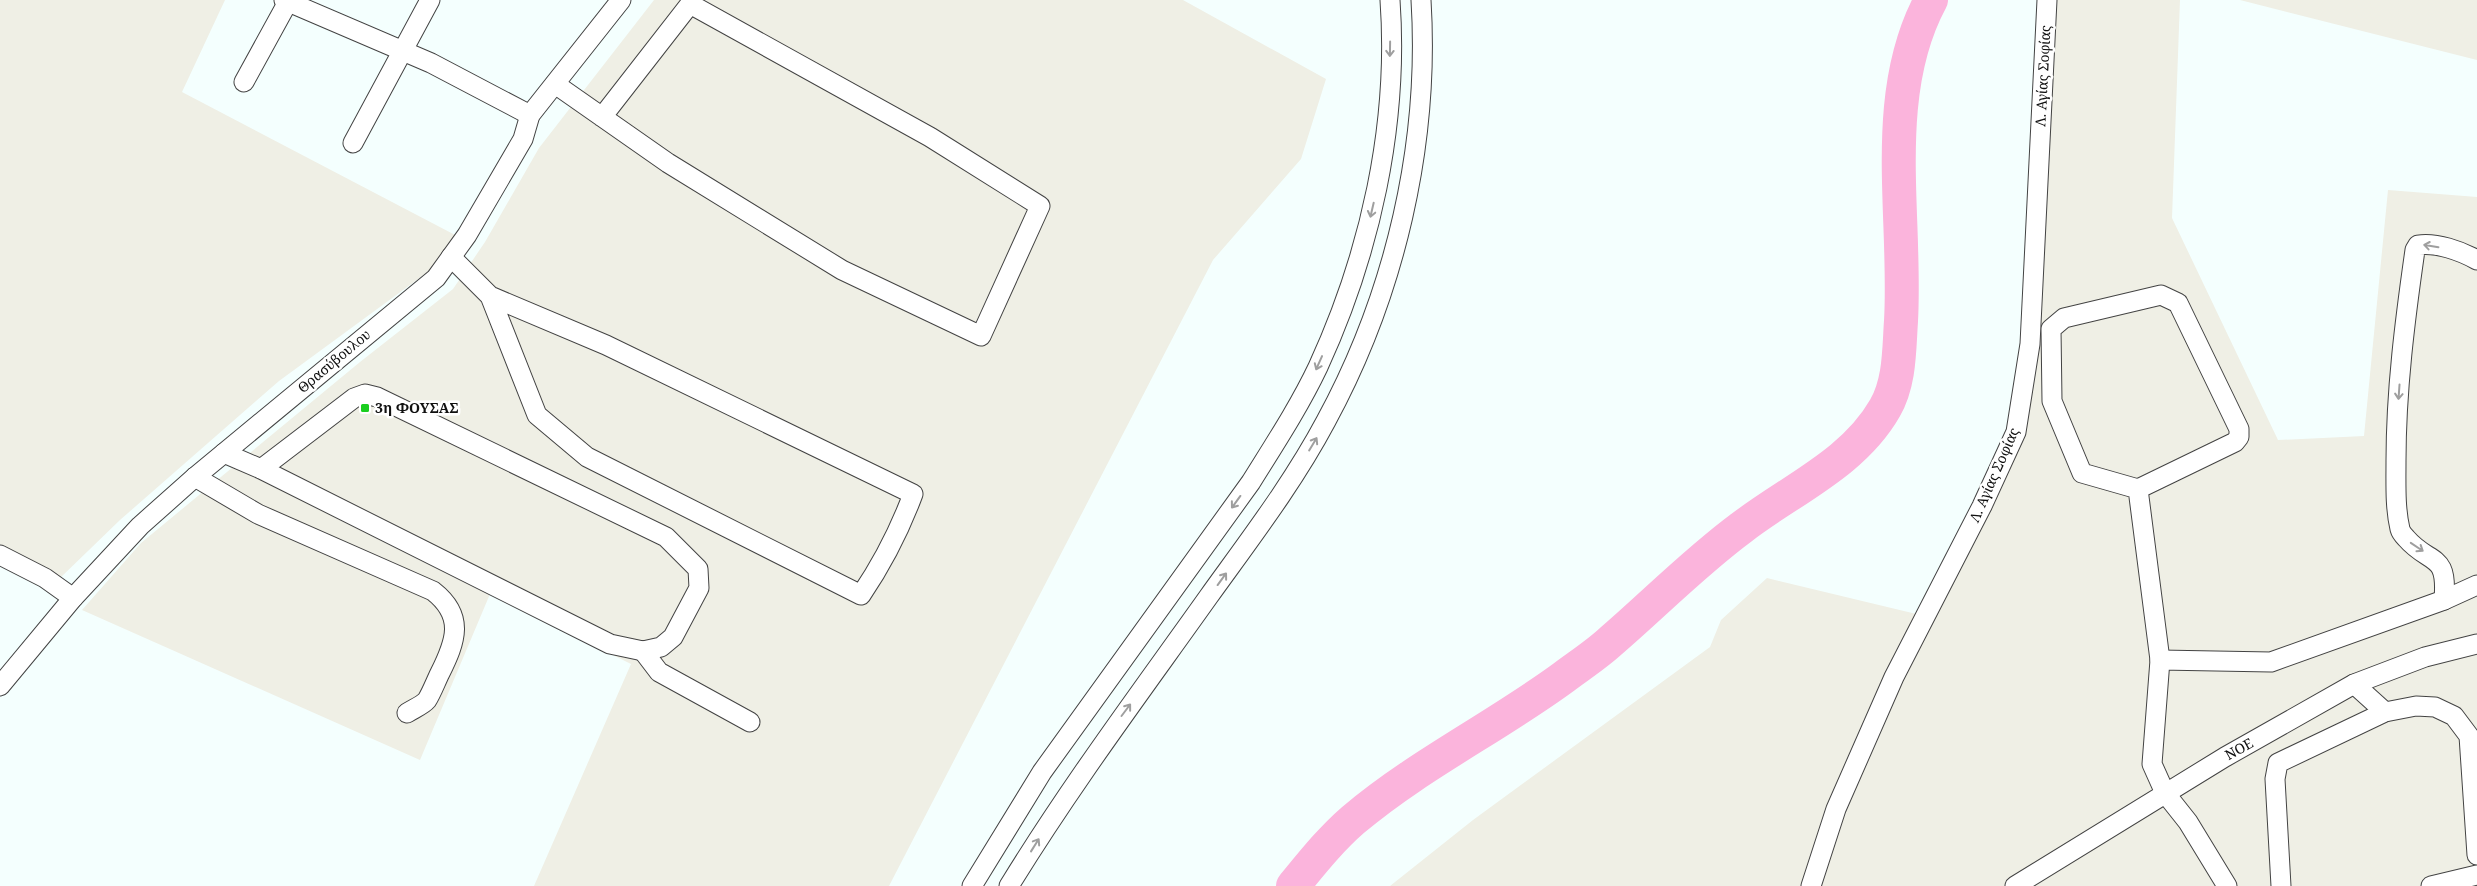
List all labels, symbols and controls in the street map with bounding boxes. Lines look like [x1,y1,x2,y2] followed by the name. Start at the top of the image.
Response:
[2030,24,2055,127] street label: Λ. Αγίας Σοφίας
[1386,40,1395,56] one-way arrow
[1367,201,1376,217] one-way arrow
[2423,240,2439,250] one-way arrow
[293,325,374,397] street label: Θρασύβουλου
[1314,355,1324,370] one-way arrow
[2394,384,2404,400] one-way arrow
[375,398,459,417] place label: 3η ΦΟΥΣΑΣ
[359,402,371,414] marker: 3η ΦΟΥΣΑΣ
[1964,424,2023,525] street label: Λ. Αγίας Σοφίας
[1308,438,1318,452] one-way arrow
[1231,495,1241,509] one-way arrow
[2409,542,2423,552] one-way arrow
[1216,573,1227,586] one-way arrow
[1120,704,1131,717] one-way arrow
[2221,733,2257,764] street label: NOE
[1030,838,1040,852] one-way arrow

